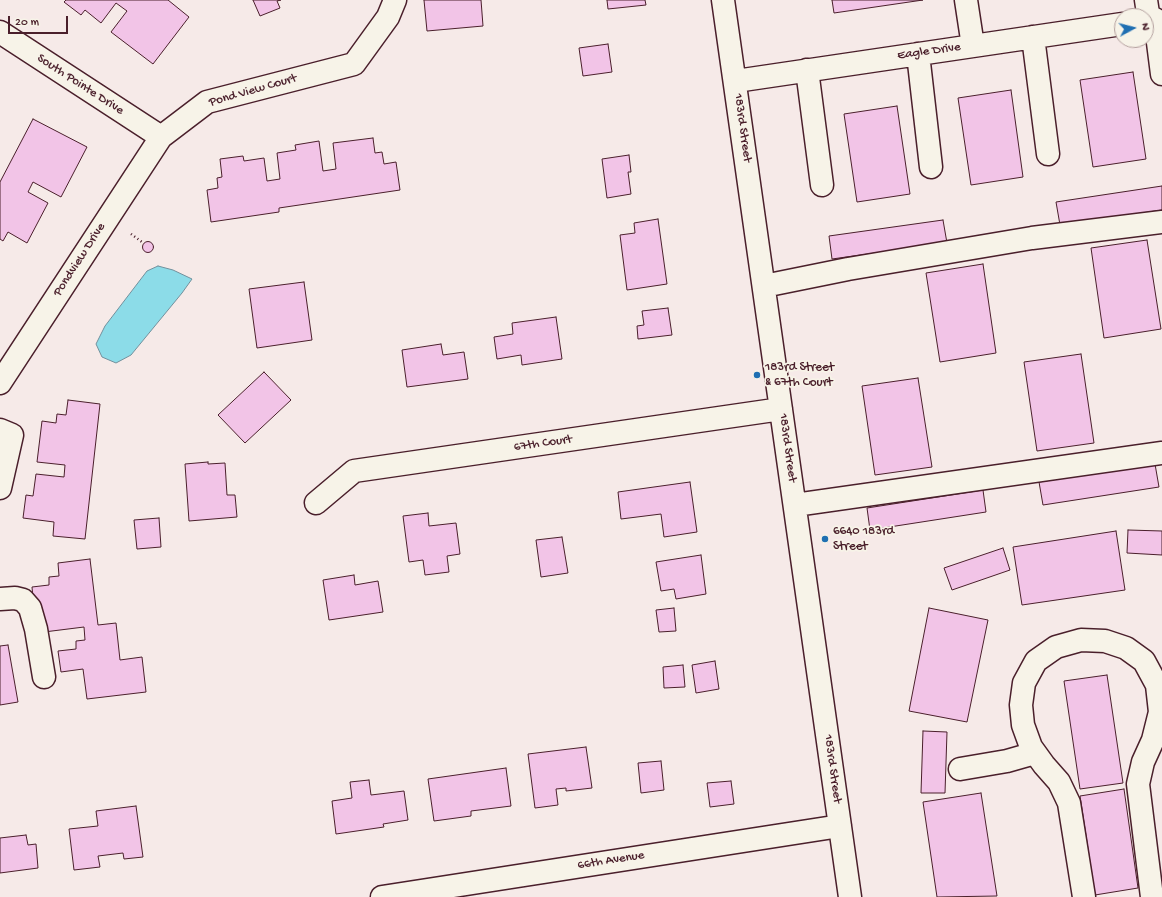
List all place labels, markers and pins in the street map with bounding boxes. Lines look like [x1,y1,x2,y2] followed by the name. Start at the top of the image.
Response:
[765,360,834,391] place label: 183rd Street & 67th Court
[752,370,762,380] marker: 183rd Street & 67th Court
[833,524,894,555] place label: 6640 183rd Street
[820,534,830,544] marker: 6640 183rd Street

